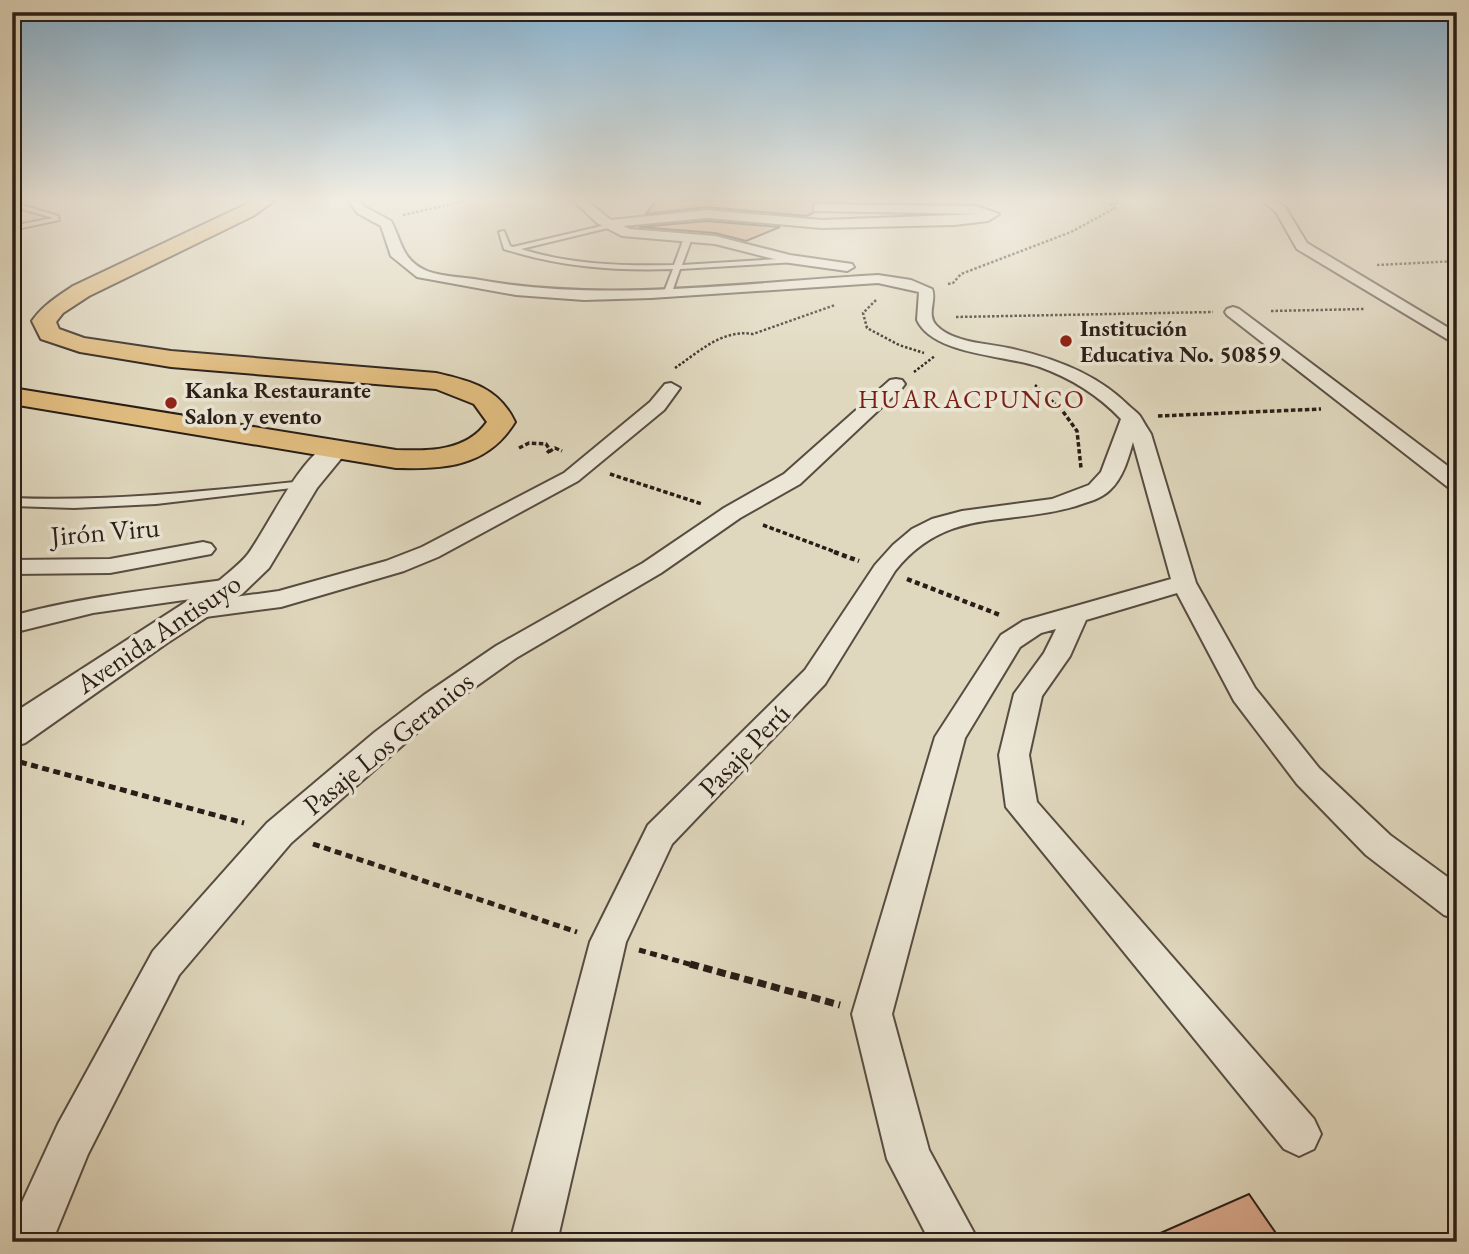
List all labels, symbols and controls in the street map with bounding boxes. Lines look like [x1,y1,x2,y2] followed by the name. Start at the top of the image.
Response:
[1080,313,1280,369] place label: Institución Educativa No. 50859
[1058,333,1074,349] marker: Institución Educativa No. 50859
[185,375,371,431] place label: Kanka Restaurante Salon y evento
[858,382,1086,416] district label: HUARACPUNCO
[163,395,179,411] marker: Kanka Restaurante Salon y evento
[47,508,161,554] street label: Jirón Viru
[68,565,247,702] street label: Avenida Antisuyo
[295,663,481,823] street label: Pasaje Los Geranios
[690,695,798,805] street label: Pasaje Perú

